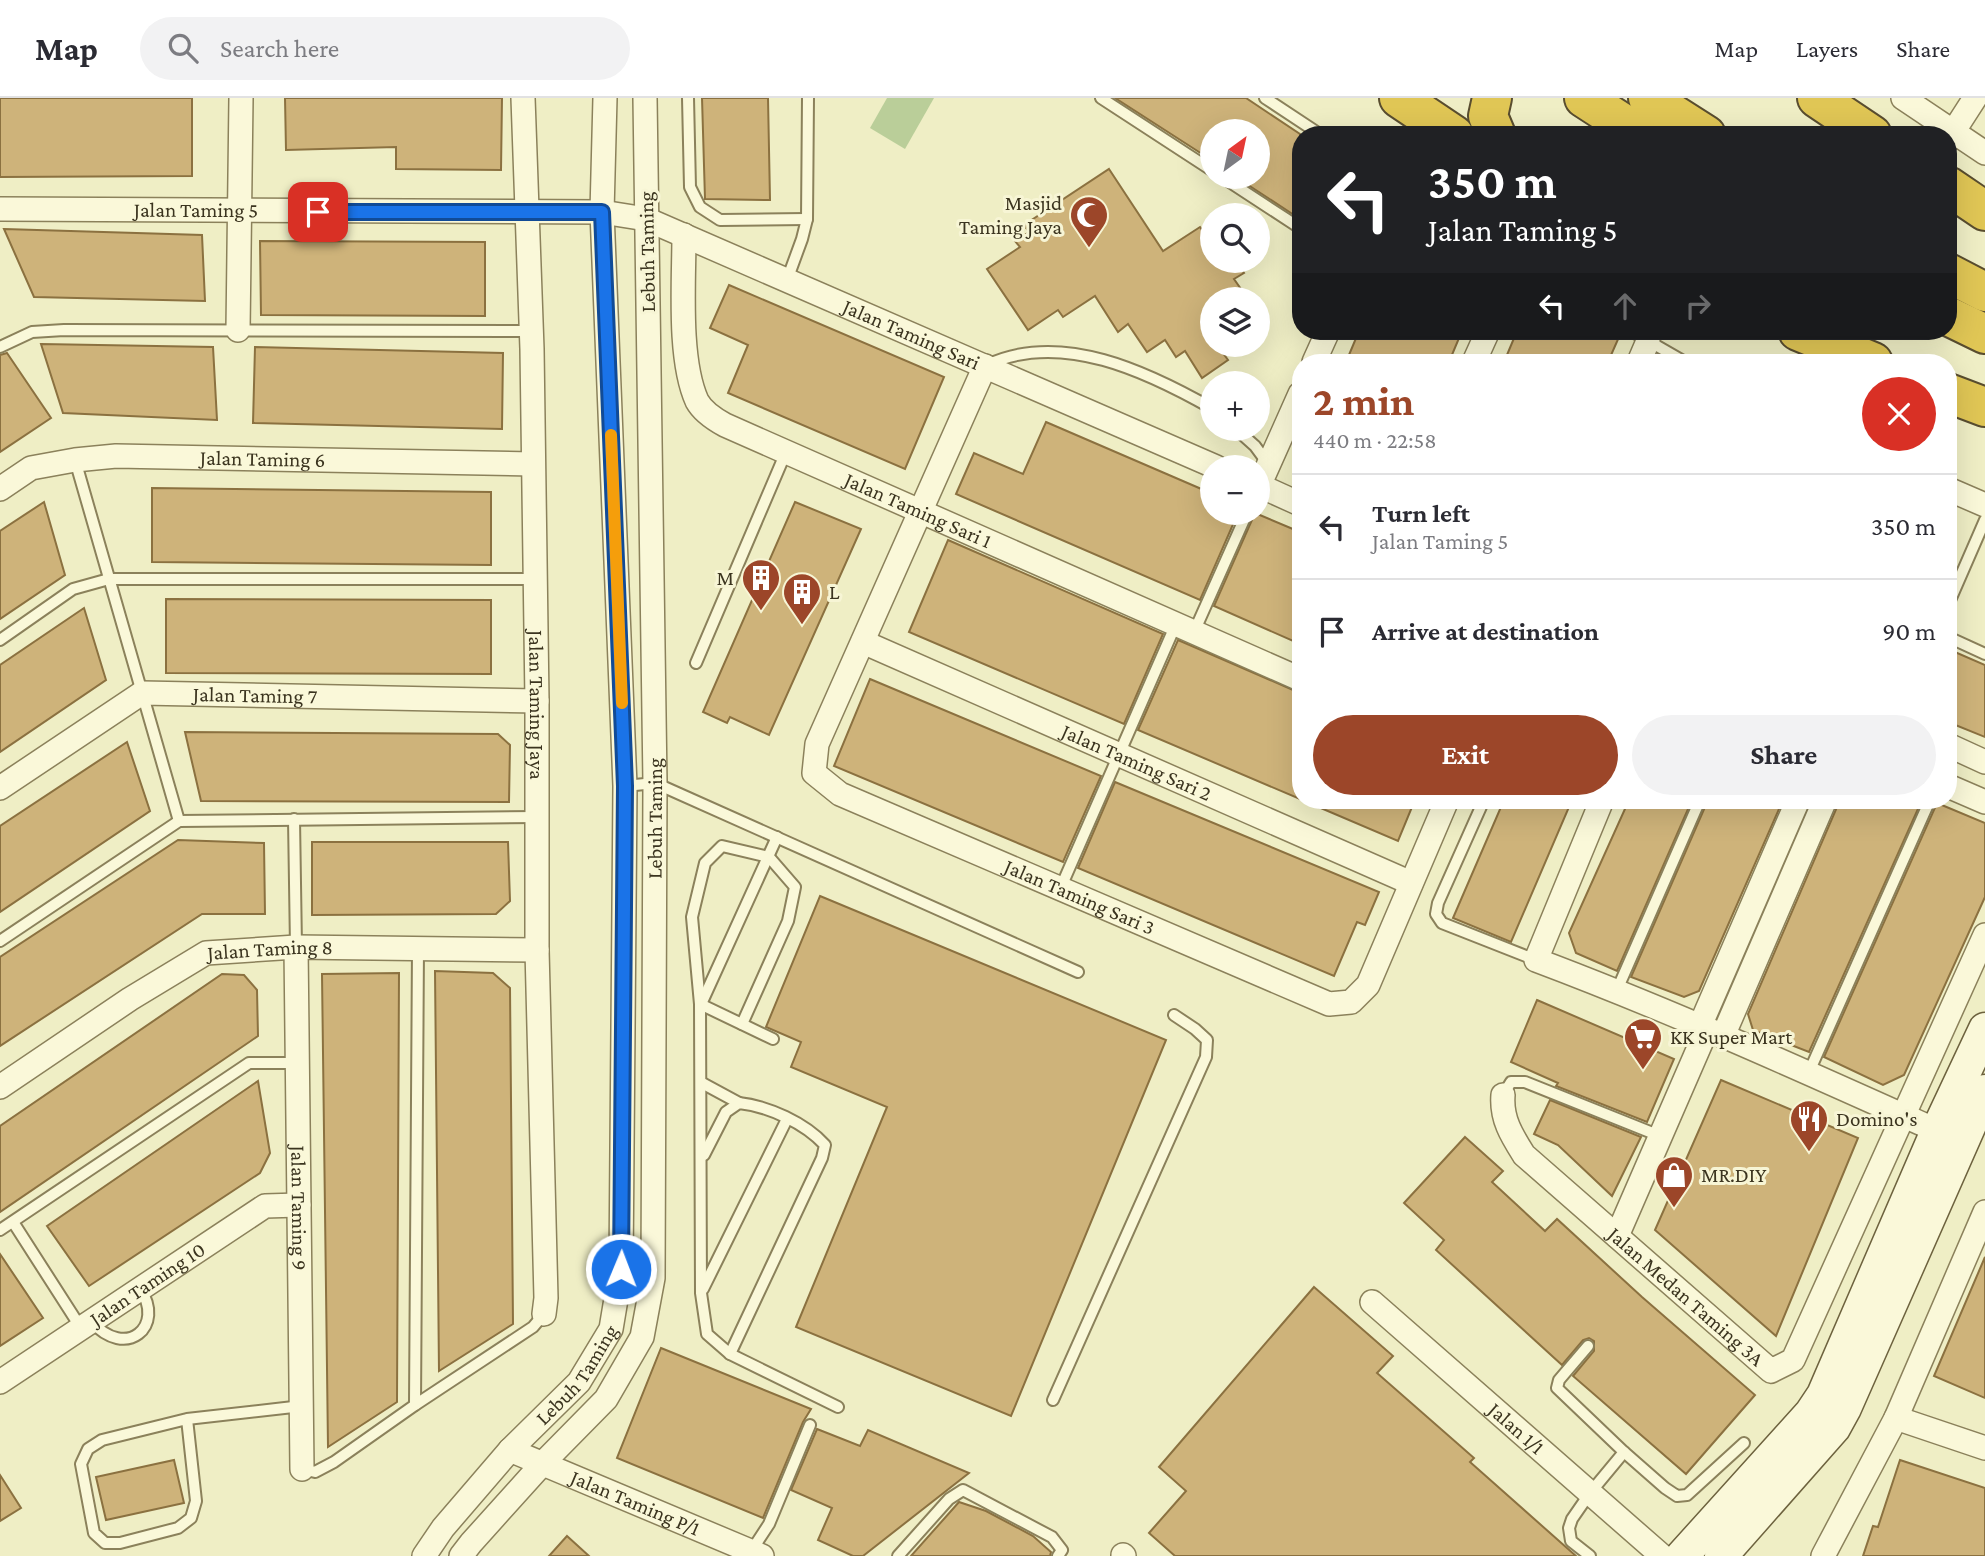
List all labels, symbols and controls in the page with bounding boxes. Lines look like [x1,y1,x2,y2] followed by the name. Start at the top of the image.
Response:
[140,17,630,80] search box
[164,29,202,67] icon: search
[35,30,98,67] text: Map
[220,34,339,63] text: Search here
[1714,35,1758,62] text: Map
[1796,35,1858,62] text: Layers
[1896,35,1950,62] text: Share
[1200,119,1270,189] north arrow
[1200,119,1270,525] map controls
[1313,154,1404,245] icon: left
[1428,154,1557,209] text: 350 m
[288,182,348,242] pin
[634,191,660,313] street label: Lebuh Taming
[959,191,1062,239] place label: Masjid Taming Jaya
[299,193,337,231] icon: arrive
[1068,194,1110,249] mosque icon: Masjid Taming Jaya
[132,198,258,222] street label: Jalan Taming 5
[1200,203,1270,273] button: search
[1428,212,1618,248] text: Jalan Taming 5
[1200,287,1270,357] button: layers
[1533,287,1571,325] icon: left
[1606,287,1644,325] icon: ahead
[1679,287,1717,325] icon: right
[837,293,984,375] street label: Jalan Taming Sari
[1200,371,1270,441] button: +
[1313,377,1414,424] text: 2 min
[1862,377,1936,451] button: close
[1313,427,1437,453] text: 440 m · 22:58
[198,446,325,472] street label: Jalan Taming 6
[1200,455,1270,525] button: −
[839,467,995,553] street label: Jalan Taming Sari 1
[1372,499,1470,528] text: Turn left
[1313,508,1351,546] icon: left
[1871,512,1936,541] text: 350 m
[1372,528,1508,554] text: Jalan Taming 5
[740,557,782,612] building icon: M
[717,566,734,590] place label: M
[781,571,823,626] building icon: L
[829,580,840,604] place label: L
[1313,613,1351,651] icon: arrive
[1372,617,1599,646] text: Arrive at destination
[1882,617,1936,646] text: 90 m
[524,628,549,780] street label: Jalan Taming Jaya
[191,682,318,709] street label: Jalan Taming 7
[1313,715,1618,795] button: Exit
[1632,715,1936,795] button: Share
[1056,718,1215,806] street label: Jalan Taming Sari 2
[643,758,667,879] street label: Lebuh Taming
[999,853,1158,940] street label: Jalan Taming Sari 3
[204,935,333,965] street label: Jalan Taming 8
[1622,1016,1664,1071] supermarket icon: KK Super Mart
[1670,1025,1793,1049] place label: KK Super Mart
[1788,1098,1830,1153] restaurant icon: Domino's
[1836,1107,1918,1131] place label: Domino's
[286,1143,312,1271] street label: Jalan Taming 9
[1653,1154,1695,1209] shop icon: MR.DIY
[1701,1163,1767,1187] place label: MR.DIY
[1602,1221,1769,1371] street label: Jalan Medan Taming 3A
[584,1232,658,1306] position arrow
[84,1237,210,1332] street label: Jalan Taming 10
[531,1320,623,1430] street label: Lebuh Taming
[1482,1396,1549,1459] street label: Jalan 1/1
[565,1464,704,1541] street label: Jalan Taming P/1

